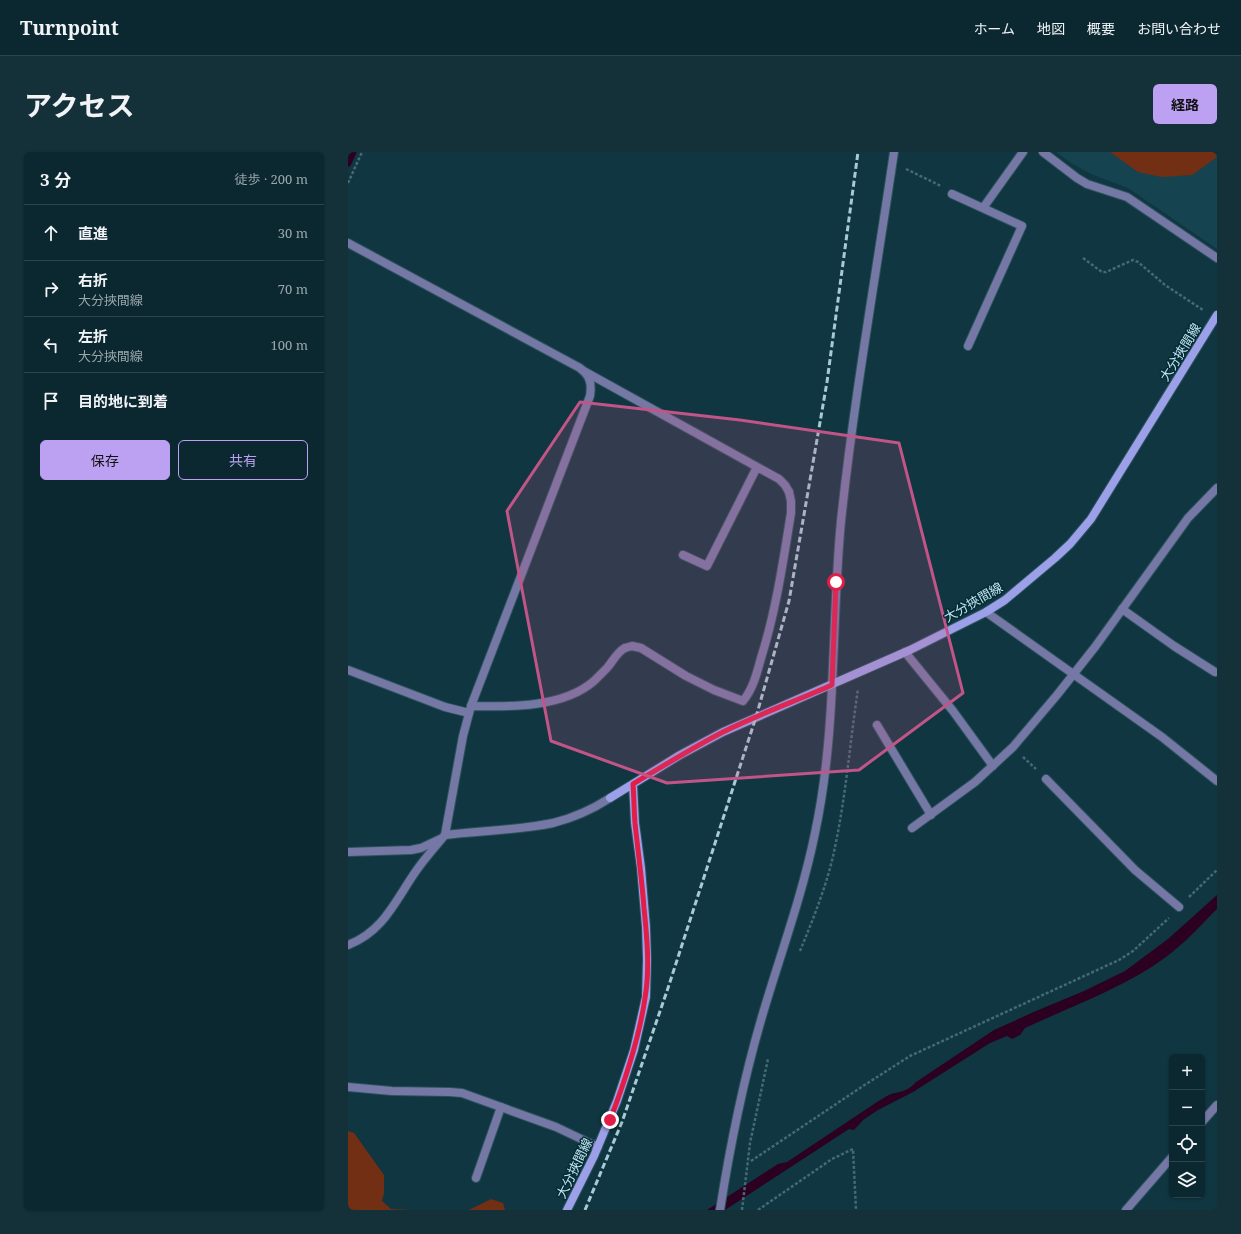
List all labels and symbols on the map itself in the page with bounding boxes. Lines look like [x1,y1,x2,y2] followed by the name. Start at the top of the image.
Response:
[1155,320,1205,384] street label: 大分挾間線
[827,573,845,591] route start
[940,578,1006,626] street label: 大分挾間線
[601,1111,619,1129] route end
[552,1135,596,1201] street label: 大分挾間線

